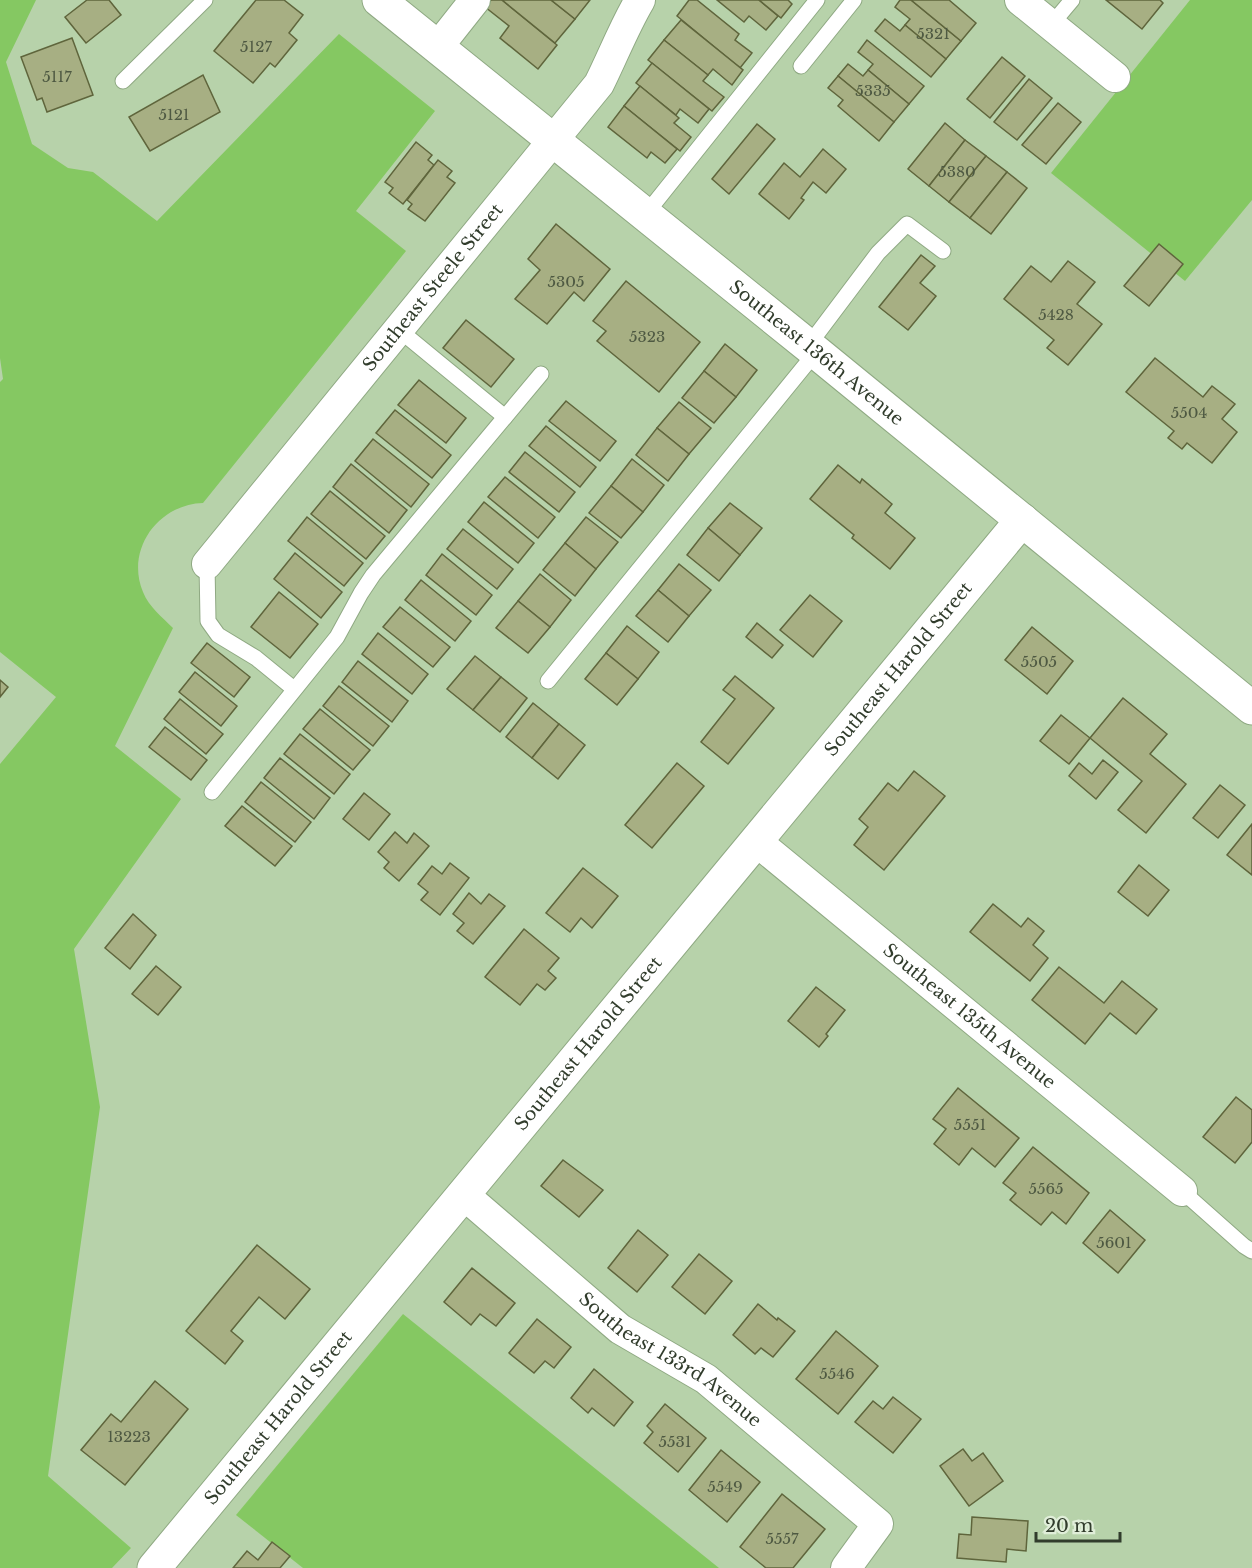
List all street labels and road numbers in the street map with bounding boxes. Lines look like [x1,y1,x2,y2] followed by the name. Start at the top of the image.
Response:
[358,199,508,376] street label: Southeast Steele Street
[725,276,908,430] street label: Southeast 136th Avenue
[820,578,977,761] street label: Southeast Harold Street
[879,939,1060,1094] street label: Southeast 135th Avenue
[510,952,667,1135] street label: Southeast Harold Street
[574,1288,766,1432] street label: Southeast 133rd Avenue
[200,1326,357,1509] street label: Southeast Harold Street

